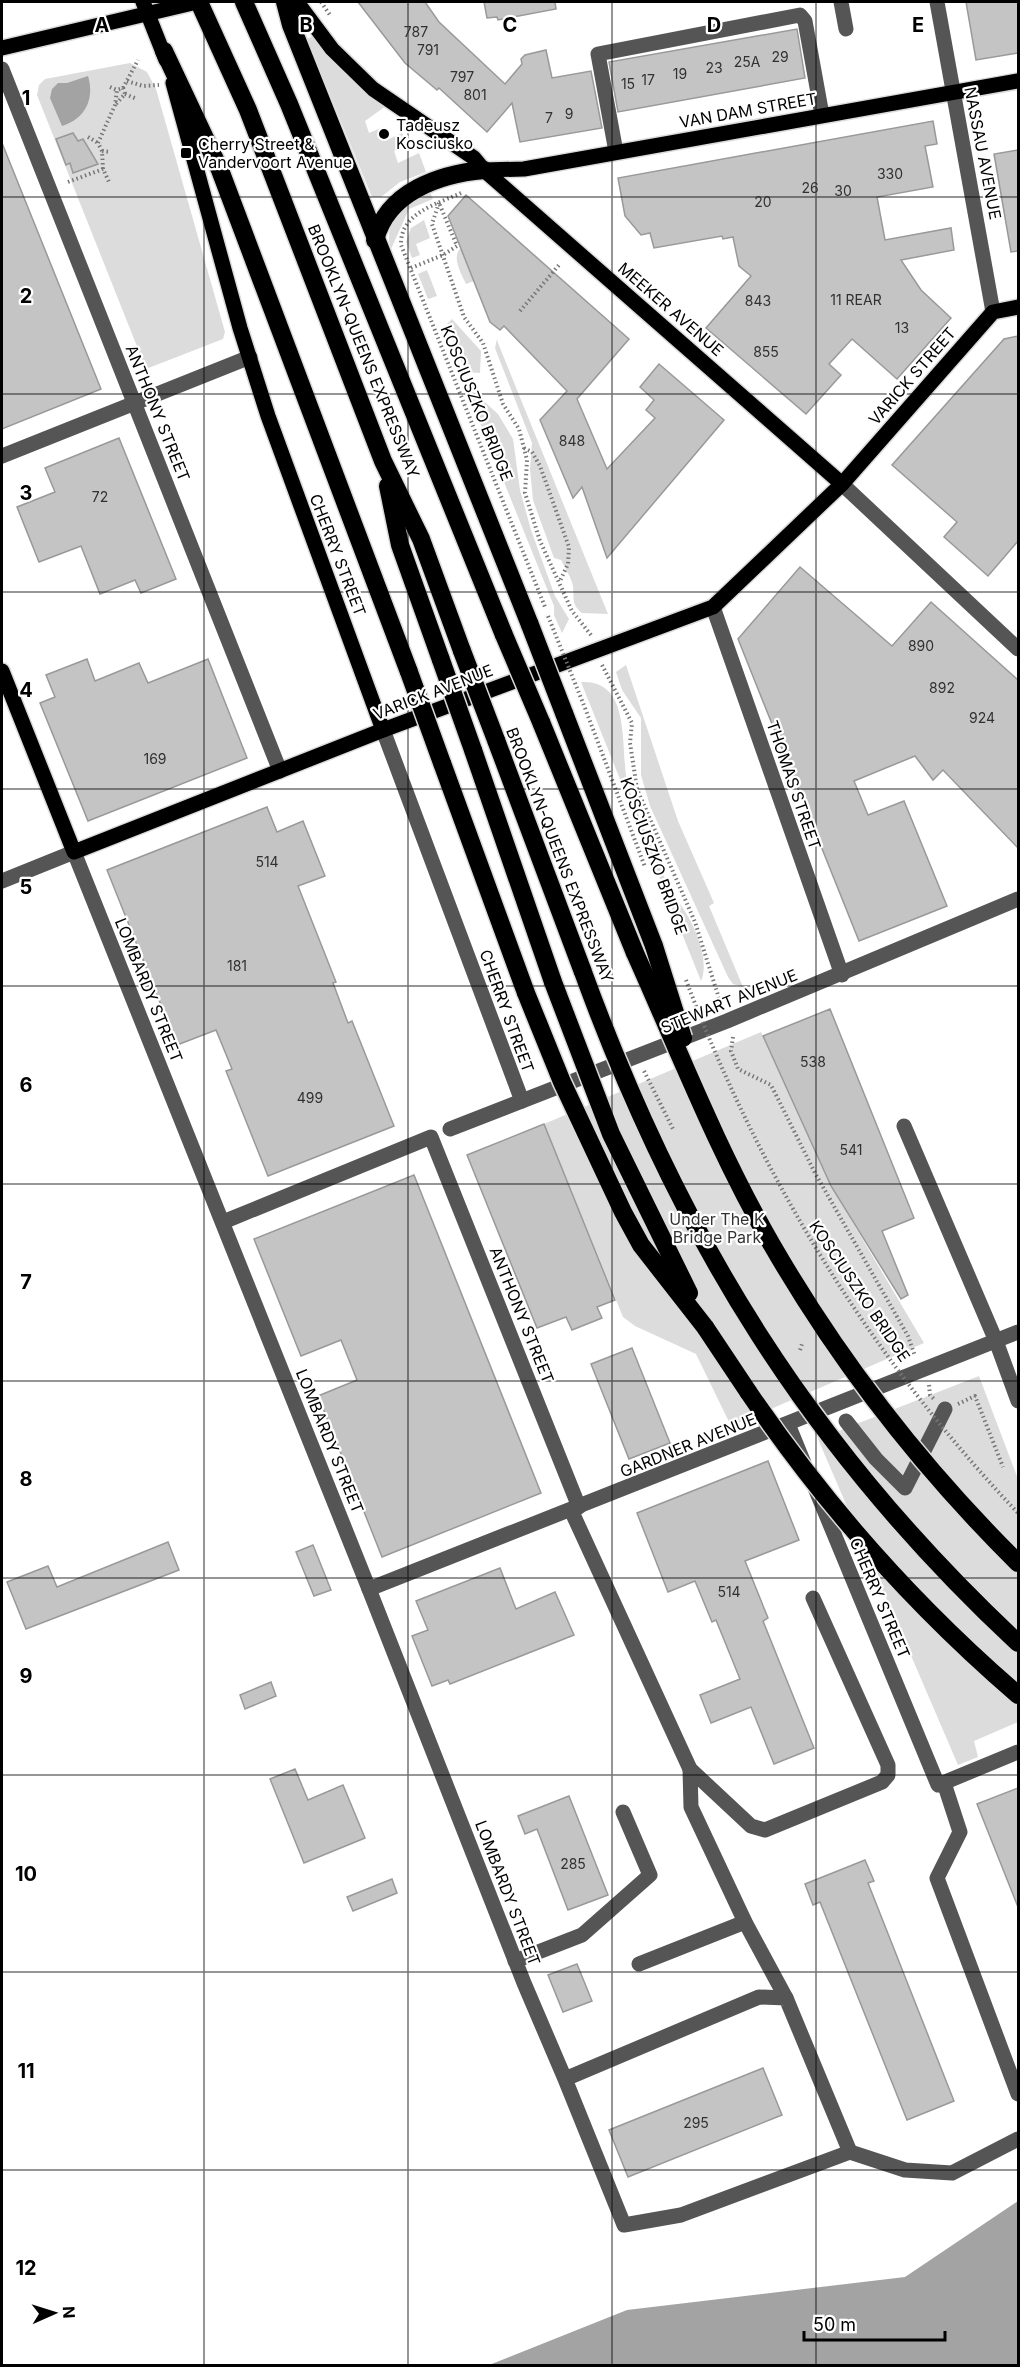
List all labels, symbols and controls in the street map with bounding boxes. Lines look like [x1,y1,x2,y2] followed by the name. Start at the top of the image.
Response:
[95,13,110,37] text: A
[299,13,313,37] text: B
[503,13,517,37] text: C
[707,13,721,37] text: D
[912,13,924,37] text: E
[404,23,428,40] house number: 787
[417,41,439,58] house number: 791
[771,48,789,65] house number: 29
[734,53,761,70] house number: 25A
[705,59,723,76] house number: 23
[673,65,687,82] house number: 19
[450,68,474,85] house number: 797
[641,71,655,88] house number: 17
[621,75,635,92] house number: 15
[960,85,1006,221] street label: NASSAU AVENUE
[22,86,30,110] text: 1
[463,86,487,103] house number: 801
[678,88,818,132] street label: VAN DAM STREET
[565,105,573,122] house number: 9
[545,109,553,126] house number: 7
[396,115,473,153] place label: Tadeusz Kosciusko
[377,127,391,141] marker: Tadeusz Kosciusko
[198,134,352,172] place label: Cherry Street & Vandervoort Avenue
[179,146,193,160] marker: Cherry Street & Vandervoort Avenue
[877,165,903,182] house number: 330
[801,179,819,196] house number: 26
[834,182,852,199] house number: 30
[754,193,772,210] house number: 20
[304,221,424,481] street label: BROOKLYN-QUEENS EXPRESSWAY
[614,258,728,360] street label: MEEKER AVENUE
[20,284,32,308] text: 2
[830,291,882,308] house number: 11 REAR
[745,292,771,309] house number: 843
[895,319,909,336] house number: 13
[437,322,517,484] street label: KOSCIUSZKO BRIDGE
[864,323,960,429] street label: VARICK STREET
[121,342,195,484] street label: ANTHONY STREET
[753,343,779,360] house number: 855
[559,432,585,449] house number: 848
[20,481,32,505] text: 3
[92,488,108,505] house number: 72
[306,491,370,619] street label: CHERRY STREET
[908,637,934,654] house number: 890
[370,660,496,724] street label: VARICK AVENUE
[19,678,33,702] text: 4
[929,679,955,696] house number: 892
[969,709,995,726] house number: 924
[763,718,825,852] street label: THOMAS STREET
[502,725,618,986] street label: BROOKLYN-QUEENS EXPRESSWAY
[143,750,167,767] house number: 169
[616,775,692,937] street label: KOSCIUSZKO BRIDGE
[255,853,279,870] house number: 514
[20,875,32,899] text: 5
[111,915,187,1065] street label: LOMBARDY STREET
[476,947,538,1075] street label: CHERRY STREET
[227,957,247,974] house number: 181
[658,964,800,1038] street label: STEWART AVENUE
[800,1053,826,1070] house number: 538
[20,1073,33,1097] text: 6
[297,1089,323,1106] house number: 499
[840,1141,862,1158] house number: 541
[669,1209,765,1247] park label: Under The K Bridge Park
[805,1217,915,1365] street label: KOSCIUSZKO BRIDGE
[485,1244,559,1386] street label: ANTHONY STREET
[20,1270,32,1294] text: 7
[292,1366,368,1516] street label: LOMBARDY STREET
[617,1409,759,1481] street label: GARDNER AVENUE
[19,1467,33,1491] text: 8
[846,1535,914,1661] street label: CHERRY STREET
[717,1583,741,1600] house number: 514
[20,1664,33,1688] text: 9
[471,1818,545,1968] street label: LOMBARDY STREET
[560,1855,586,1872] house number: 285
[15,1862,37,1886] text: 10
[17,2059,35,2083] text: 11
[683,2114,709,2131] house number: 295
[15,2256,37,2280] text: 12
[24,2283,84,2343] north arrow
[804,2304,945,2342] scale bar
[59,2306,79,2319] text: N
[813,2314,856,2335] text: 50 m

